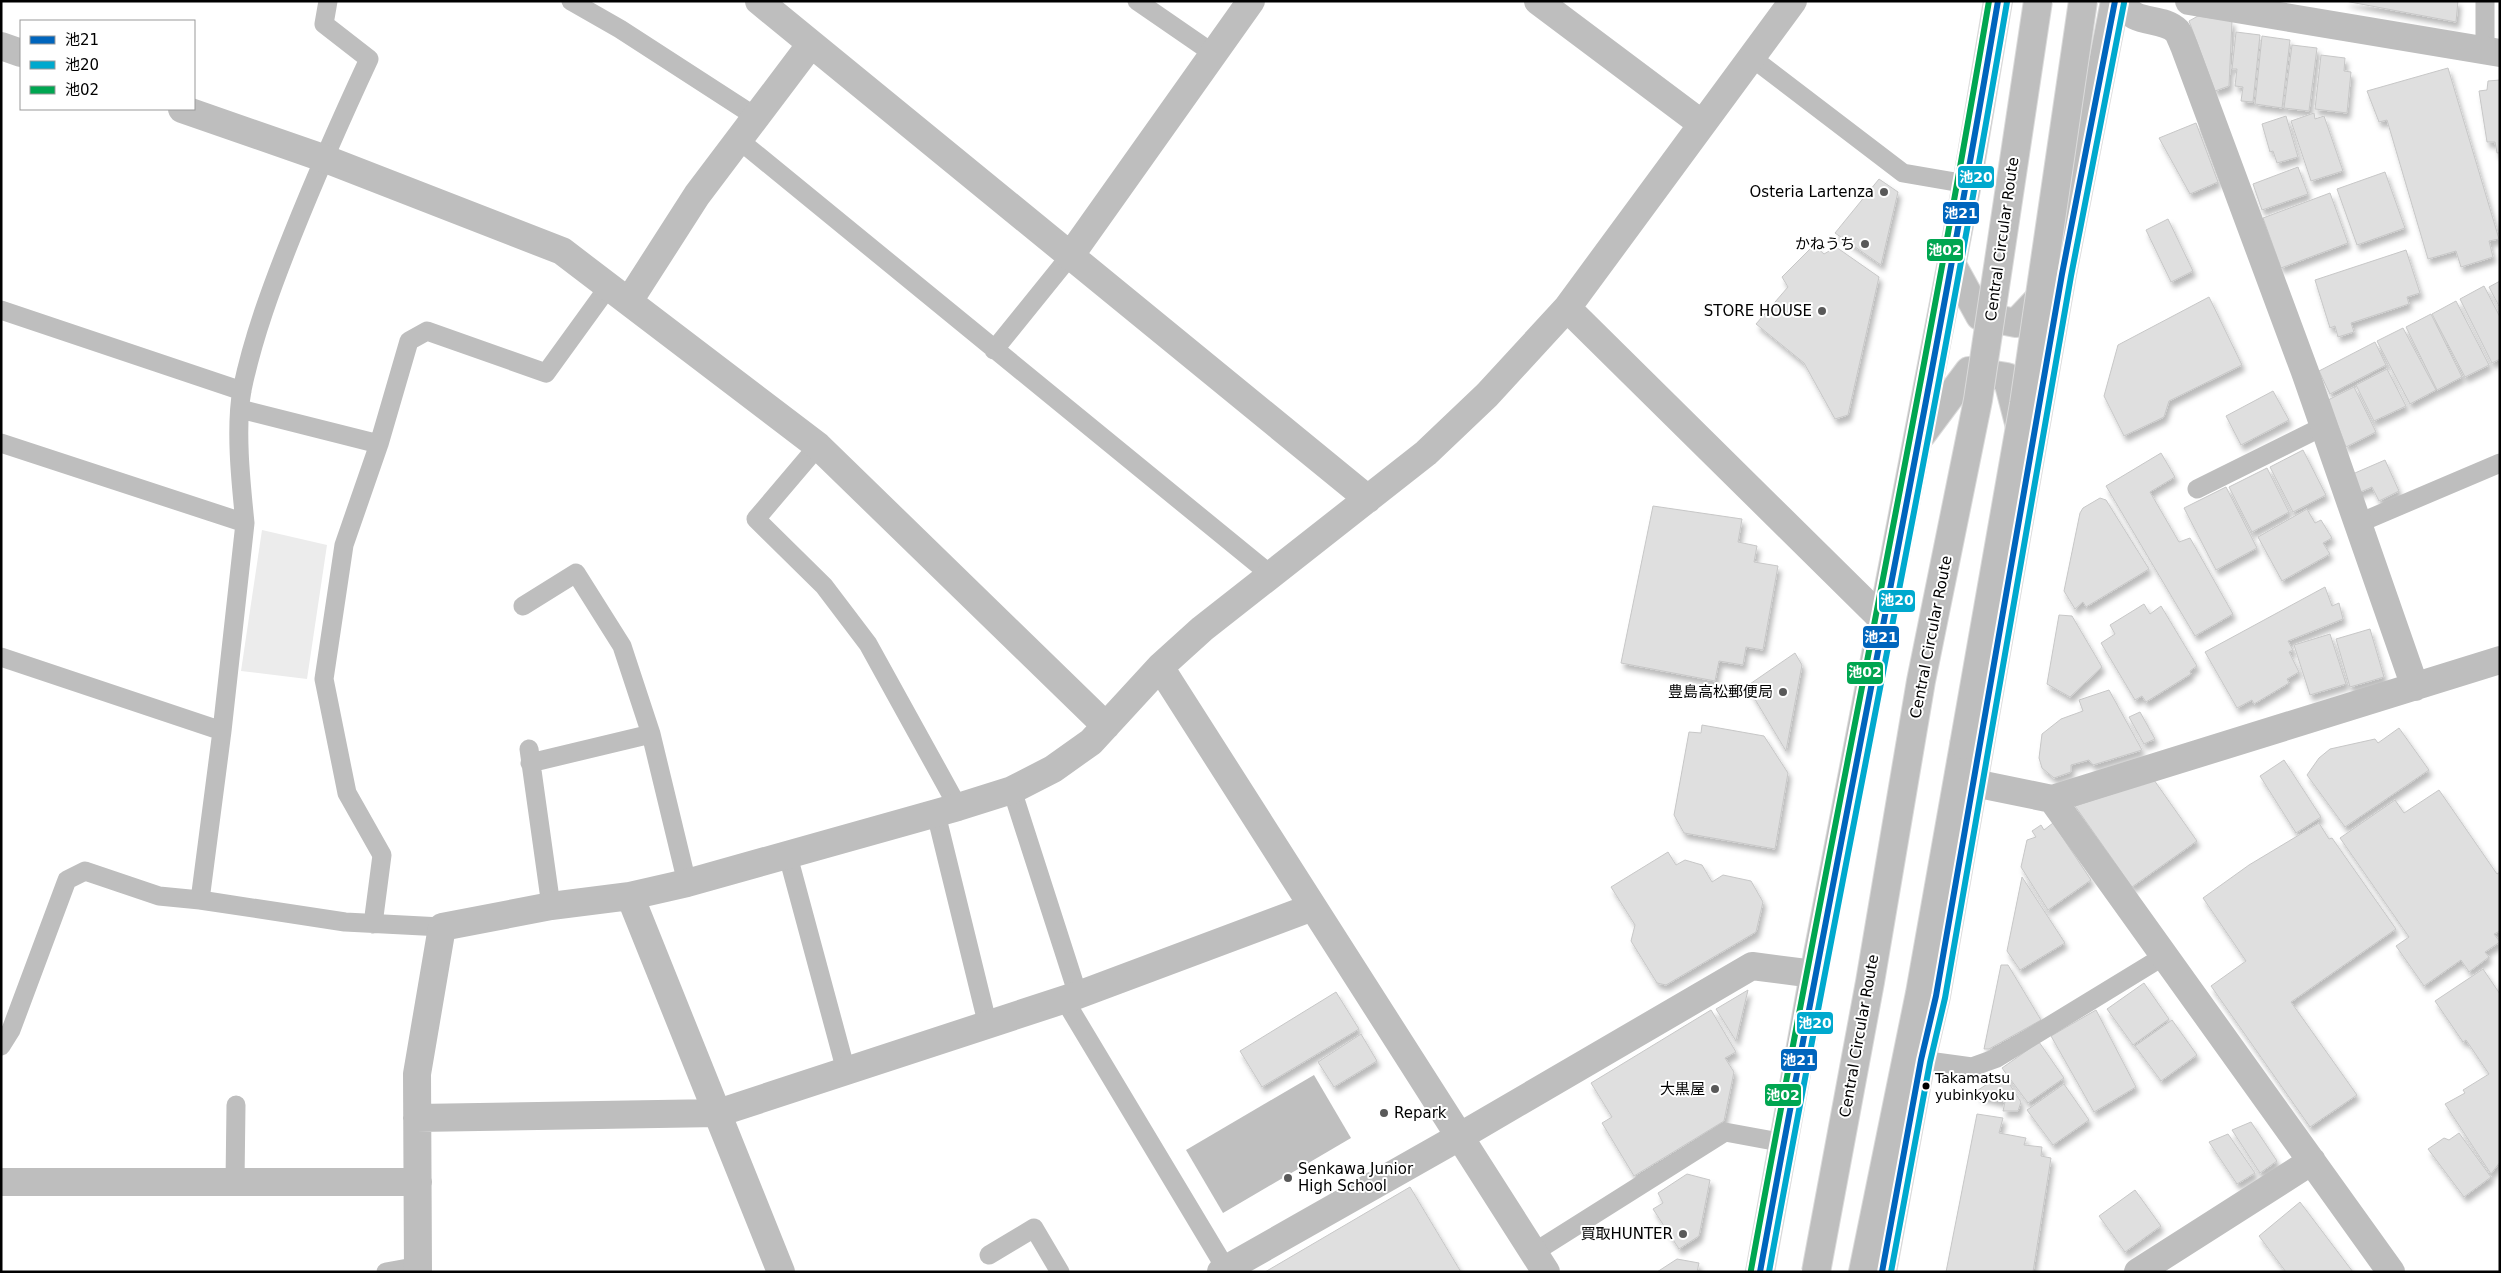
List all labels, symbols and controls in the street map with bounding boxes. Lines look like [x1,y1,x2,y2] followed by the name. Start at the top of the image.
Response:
[20,20,195,110] legend
[65,31,99,49] text: 池21
[65,56,99,74] text: 池20
[65,81,99,99] text: 池02
[1982,156,2022,322] street label: Central Circular Route
[1957,165,1995,189] line badge: 池20
[1959,169,1993,185] text: 池20
[1750,183,1874,201] place label: Osteria Lartenza
[1878,186,1890,198] marker: Osteria Lartenza
[1942,201,1980,225] line badge: 池21
[1944,205,1978,221] text: 池21
[1795,235,1855,253] place label: かねうち
[1859,238,1871,250] marker: かねうち
[1926,238,1964,262] line badge: 池02
[1928,242,1962,258] text: 池02
[1704,302,1812,320] place label: STORE HOUSE
[1816,305,1828,317] marker: STORE HOUSE
[1906,554,1956,720] street label: Central Circular Route
[1878,589,1916,613] line badge: 池20
[1880,592,1914,608] text: 池20
[1862,625,1900,649] line badge: 池21
[1864,629,1898,645] text: 池21
[1846,661,1884,685] line badge: 池02
[1848,664,1882,680] text: 池02
[1668,683,1773,701] place label: 豊島高松郵便局
[1777,686,1789,698] marker: 豊島高松郵便局
[1836,953,1882,1119] street label: Central Circular Route
[1796,1011,1834,1035] line badge: 池20
[1798,1015,1832,1031] text: 池20
[1780,1048,1818,1072] line badge: 池21
[1782,1052,1816,1068] text: 池21
[1934,1070,2015,1103] place label: Takamatsu yubinkyoku
[1660,1080,1705,1098] place label: 大黒屋
[1921,1081,1931,1091] marker: Takamatsu yubinkyoku
[1709,1083,1721,1095] marker: 大黒屋
[1764,1083,1802,1107] line badge: 池02
[1766,1087,1800,1103] text: 池02
[1394,1104,1447,1122] place label: Repark
[1378,1107,1390,1119] marker: Repark
[1298,1160,1414,1195] place label: Senkawa Junior High School
[1282,1172,1294,1184] marker: Senkawa Junior High School
[1580,1225,1673,1243] place label: 買取HUNTER
[1677,1228,1689,1240] marker: 買取HUNTER

